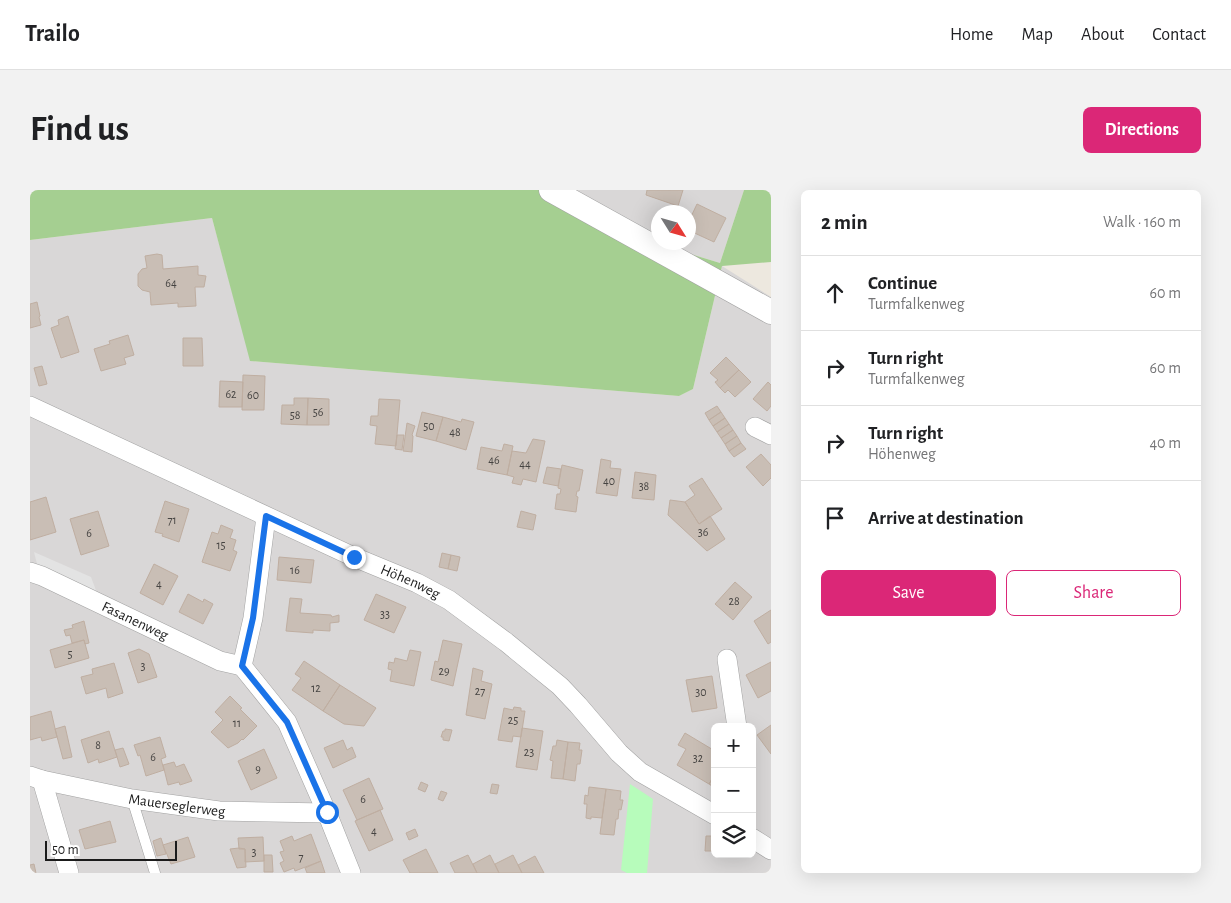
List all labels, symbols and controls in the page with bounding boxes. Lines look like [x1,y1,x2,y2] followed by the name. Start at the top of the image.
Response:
[25,22,80,46] text: Trailo
[950,26,993,44] text: Home
[1021,26,1053,44] text: Map
[1081,26,1124,44] text: About
[1152,26,1206,44] text: Contact
[1083,107,1201,153] button: Directions
[30,112,129,147] text: Find us
[651,205,696,250] north arrow
[821,212,868,233] text: 2 min
[1103,214,1181,230] text: Walk · 160 m
[868,274,937,293] text: Continue
[165,277,177,289] house number: 64
[821,279,849,307] icon: ahead
[1150,285,1181,301] text: 60 m
[868,296,964,312] text: Turmfalkenweg
[868,349,943,368] text: Turn right
[821,354,849,382] icon: right
[1150,360,1181,376] text: 60 m
[868,371,964,387] text: Turmfalkenweg
[225,388,237,400] house number: 62
[247,389,259,401] house number: 60
[313,406,324,418] house number: 56
[290,409,301,421] house number: 58
[423,420,435,432] house number: 50
[868,424,943,443] text: Turn right
[449,426,461,438] house number: 48
[821,429,849,457] icon: right
[1149,435,1181,451] text: 40 m
[868,446,936,462] text: Höhenweg
[488,454,500,466] house number: 46
[519,458,531,470] house number: 44
[603,475,615,487] house number: 40
[639,480,650,492] house number: 38
[821,504,849,532] icon: arrive
[868,509,1024,528] text: Arrive at destination
[167,514,177,526] house number: 71
[698,526,709,538] house number: 36
[86,527,92,539] house number: 6
[216,539,226,551] house number: 15
[343,546,366,569] route end
[379,561,443,602] street label: Höhenweg
[290,564,300,576] house number: 16
[821,570,996,616] button: Save
[1006,570,1181,616] button: Share
[156,578,162,590] house number: 4
[728,595,740,607] house number: 28
[100,598,171,643] street label: Fasanenweg
[380,608,390,620] house number: 33
[67,648,73,660] house number: 5
[141,660,146,672] house number: 3
[438,665,450,677] house number: 29
[311,682,321,694] house number: 12
[475,685,485,697] house number: 27
[695,686,707,698] house number: 30
[508,714,518,726] house number: 25
[233,717,241,729] house number: 11
[711,723,756,858] map controls
[711,723,756,768] button: +
[95,739,101,751] house number: 8
[524,746,534,758] house number: 23
[150,751,156,763] house number: 6
[693,752,704,764] house number: 32
[255,763,261,775] house number: 9
[711,768,756,813] button: −
[128,791,226,819] street label: Mauerseglerweg
[360,793,366,805] house number: 6
[316,801,339,824] route start
[711,813,756,858] button: layers
[371,825,377,837] house number: 4
[45,838,178,861] scale bar
[52,843,79,857] text: 50 m
[252,846,257,858] house number: 3
[298,851,304,863] house number: 7

